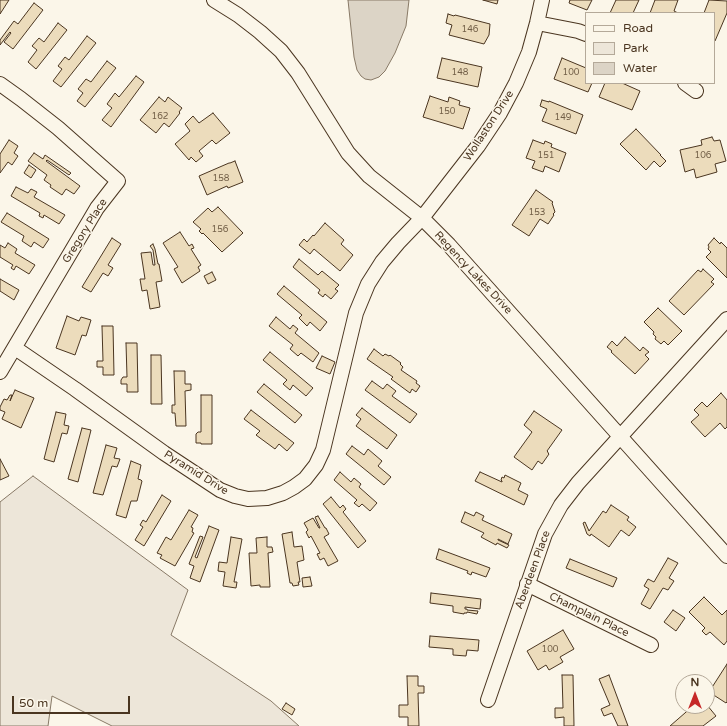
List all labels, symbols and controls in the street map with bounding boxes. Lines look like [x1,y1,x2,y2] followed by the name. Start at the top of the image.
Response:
[585,12,715,84] legend
[623,21,653,35] text: Road
[462,25,478,35] house number: 146
[623,41,649,55] text: Park
[623,61,657,75] text: Water
[452,68,468,78] house number: 148
[563,68,579,78] house number: 100
[461,88,517,164] street label: Wollaston Drive
[439,107,455,117] house number: 150
[152,112,168,122] house number: 162
[555,113,571,123] house number: 149
[538,151,554,161] house number: 151
[695,151,711,161] house number: 106
[213,174,229,184] house number: 158
[60,196,110,266] street label: Gregory Place
[529,208,545,218] house number: 153
[212,225,228,235] house number: 156
[431,229,515,317] street label: Regency Lakes Drive
[161,448,231,498] street label: Pyramid Drive
[513,529,553,611] street label: Aberdeen Place
[547,590,631,640] street label: Champlain Place
[542,645,558,655] house number: 100
[675,674,715,714] north arrow
[691,676,699,689] text: N
[14,688,132,714] scale bar
[19,696,48,710] text: 50 m

